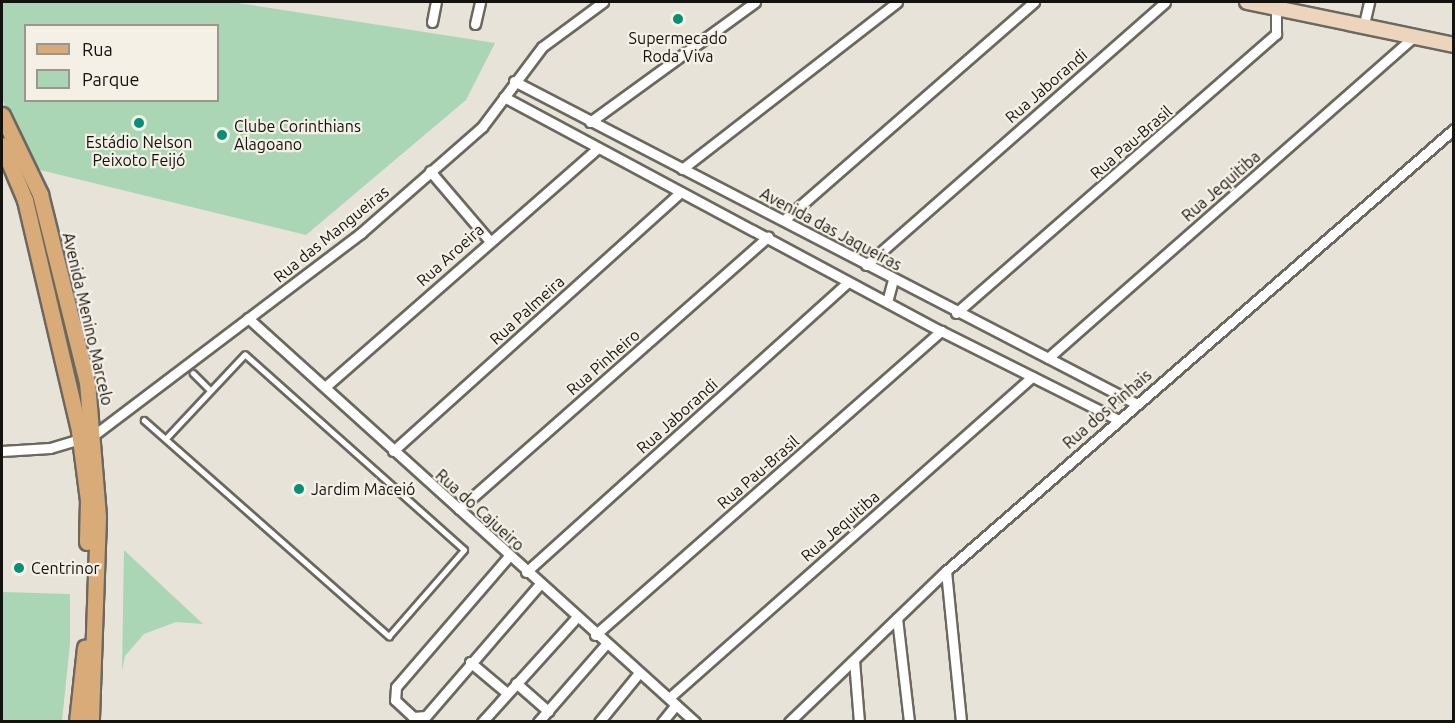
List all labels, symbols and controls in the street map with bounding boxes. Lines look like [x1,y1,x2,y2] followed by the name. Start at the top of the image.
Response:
[671,12,685,26] marker: Supermecado Roda Viva
[24,24,219,102] legend
[629,28,727,66] place label: Supermecado Roda Viva
[82,39,113,59] text: Rua
[1001,45,1091,127] street label: Rua Jaborandi
[82,69,139,89] text: Parque
[1086,101,1176,183] street label: Rua Pau-Brasil
[132,116,146,130] marker: Estádio Nelson Peixoto Feijó
[234,116,361,154] place label: Clube Corinthians Alagoano
[215,128,229,142] marker: Clube Corinthians Alagoano
[86,132,192,170] place label: Estádio Nelson Peixoto Feijó
[1178,147,1264,225] street label: Rua Jequitiba
[270,182,392,286] street label: Rua das Mangueiras
[757,183,905,275] street label: Avenida das Jaqueiras
[412,220,488,290] street label: Rua Aroeira
[59,231,117,407] street label: Avenida Menino Marcelo
[486,272,568,348] street label: Rua Palmeira
[562,325,644,399] street label: Rua Pinheiro
[1059,365,1155,453] street label: Rua dos Pinhais
[633,375,721,457] street label: Rua Jaborandi
[713,431,803,513] street label: Rua Pau-Brasil
[432,465,528,555] street label: Rua do Cajueiro
[311,479,415,499] place label: Jardim Maceió
[292,482,306,496] marker: Jardim Maceió
[797,487,883,565] street label: Rua Jequitiba
[31,558,100,578] place label: Centrinor
[12,561,26,575] marker: Centrinor

